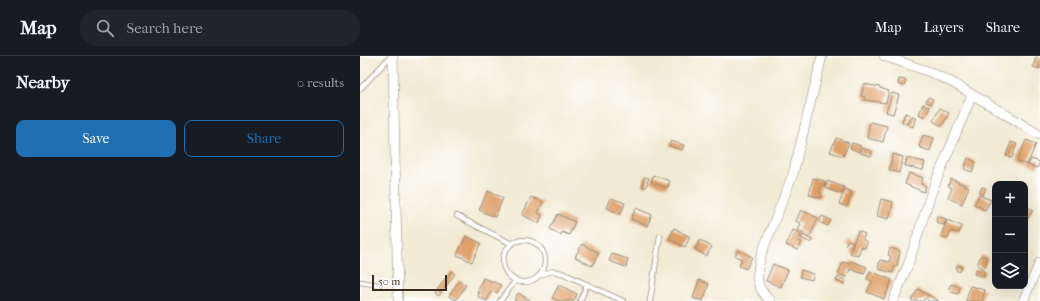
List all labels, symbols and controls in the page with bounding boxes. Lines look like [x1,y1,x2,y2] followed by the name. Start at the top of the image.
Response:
[80,10,360,46] search box
[20,17,56,39] text: Map
[94,17,116,39] icon: search
[126,19,203,37] text: Search here
[875,19,902,36] text: Map
[924,19,964,36] text: Layers
[986,19,1020,36] text: Share
[16,72,70,92] text: Nearby
[297,75,344,90] text: 0 results
[16,120,176,157] button: Save
[184,120,344,157] button: Share
[992,181,1028,289] map controls
[992,181,1028,217] button: +
[992,217,1028,253] button: −
[992,253,1028,289] button: layers
[372,273,447,292] scale bar
[378,275,400,288] text: 50 m

